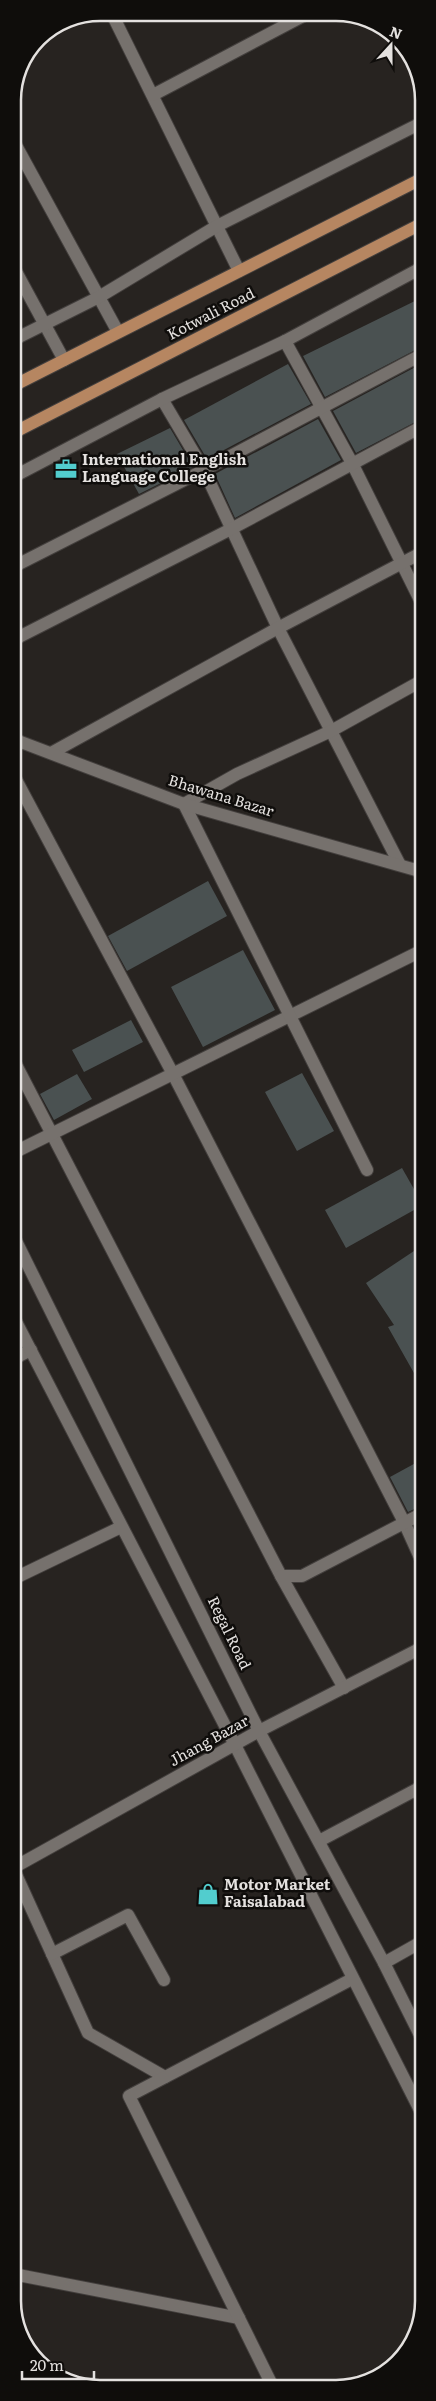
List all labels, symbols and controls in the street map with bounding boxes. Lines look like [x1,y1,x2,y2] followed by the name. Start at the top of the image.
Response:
[366,20,416,70] north arrow
[387,20,405,43] text: N
[163,281,258,345] street label: Kotwali Road
[82,447,247,487] place label: International English Language College
[53,456,79,482] office icon: International English Language College
[166,768,277,822] street label: Bhawana Bazar
[203,1592,258,1673] street label: Regal Road
[164,1708,252,1771] street label: Jhang Bazar
[224,1872,331,1912] place label: Motor Market Faisalabad
[195,1881,221,1907] shop icon: Motor Market Faisalabad
[22,2348,95,2380] scale bar
[30,2353,64,2376] text: 20 m

